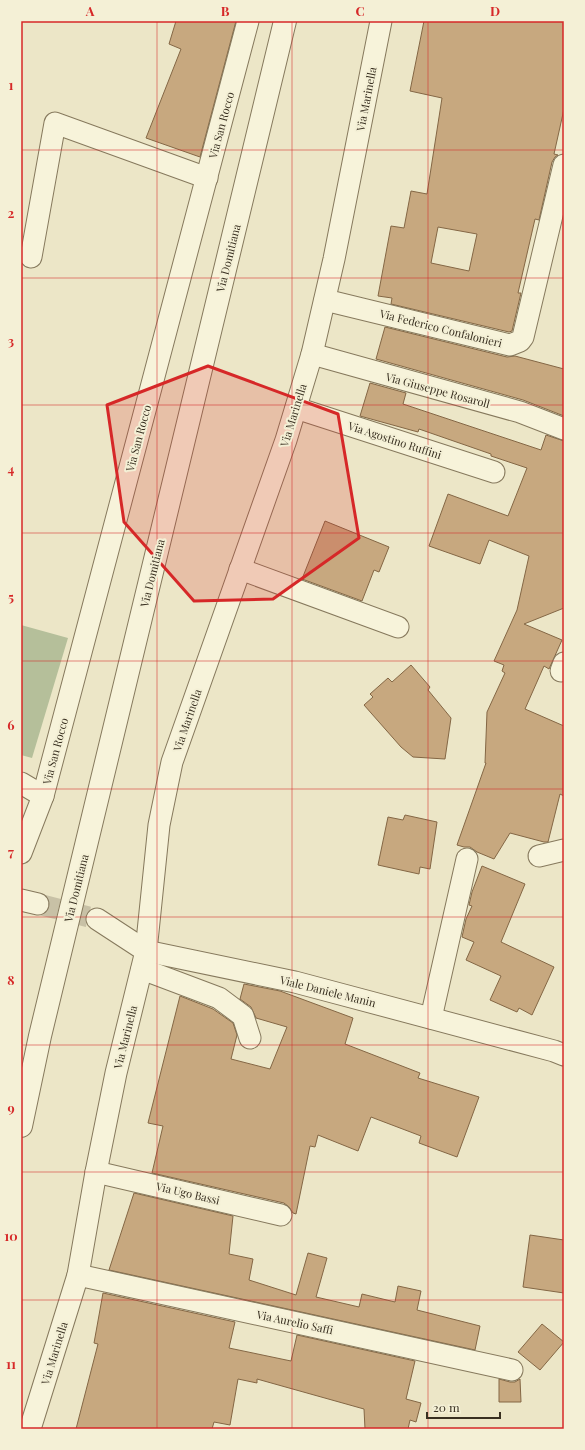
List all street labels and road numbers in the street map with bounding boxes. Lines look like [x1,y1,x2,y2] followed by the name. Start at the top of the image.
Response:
[352,65,380,133] street label: Via Marinella
[205,90,237,161] street label: Via San Rocco
[212,222,244,295] street label: Via Domitiana
[377,305,504,350] street label: Via Federico Confalonieri
[383,369,492,411] street label: Via Giuseppe Rosaroll
[276,381,310,449] street label: Via Marinella
[122,403,154,474] street label: Via San Rocco
[345,418,444,462] street label: Via Agostino Ruffini
[136,537,168,610] street label: Via Domitiana
[169,686,205,754] street label: Via Marinella
[39,716,71,787] street label: Via San Rocco
[60,852,92,925] street label: Via Domitiana
[278,972,378,1010] street label: Viale Daniele Manin
[110,1003,140,1071] street label: Via Marinella
[154,1178,221,1208] street label: Via Ugo Bassi
[254,1306,335,1338] street label: Via Aurelio Saffi
[37,1319,71,1387] street label: Via Marinella

